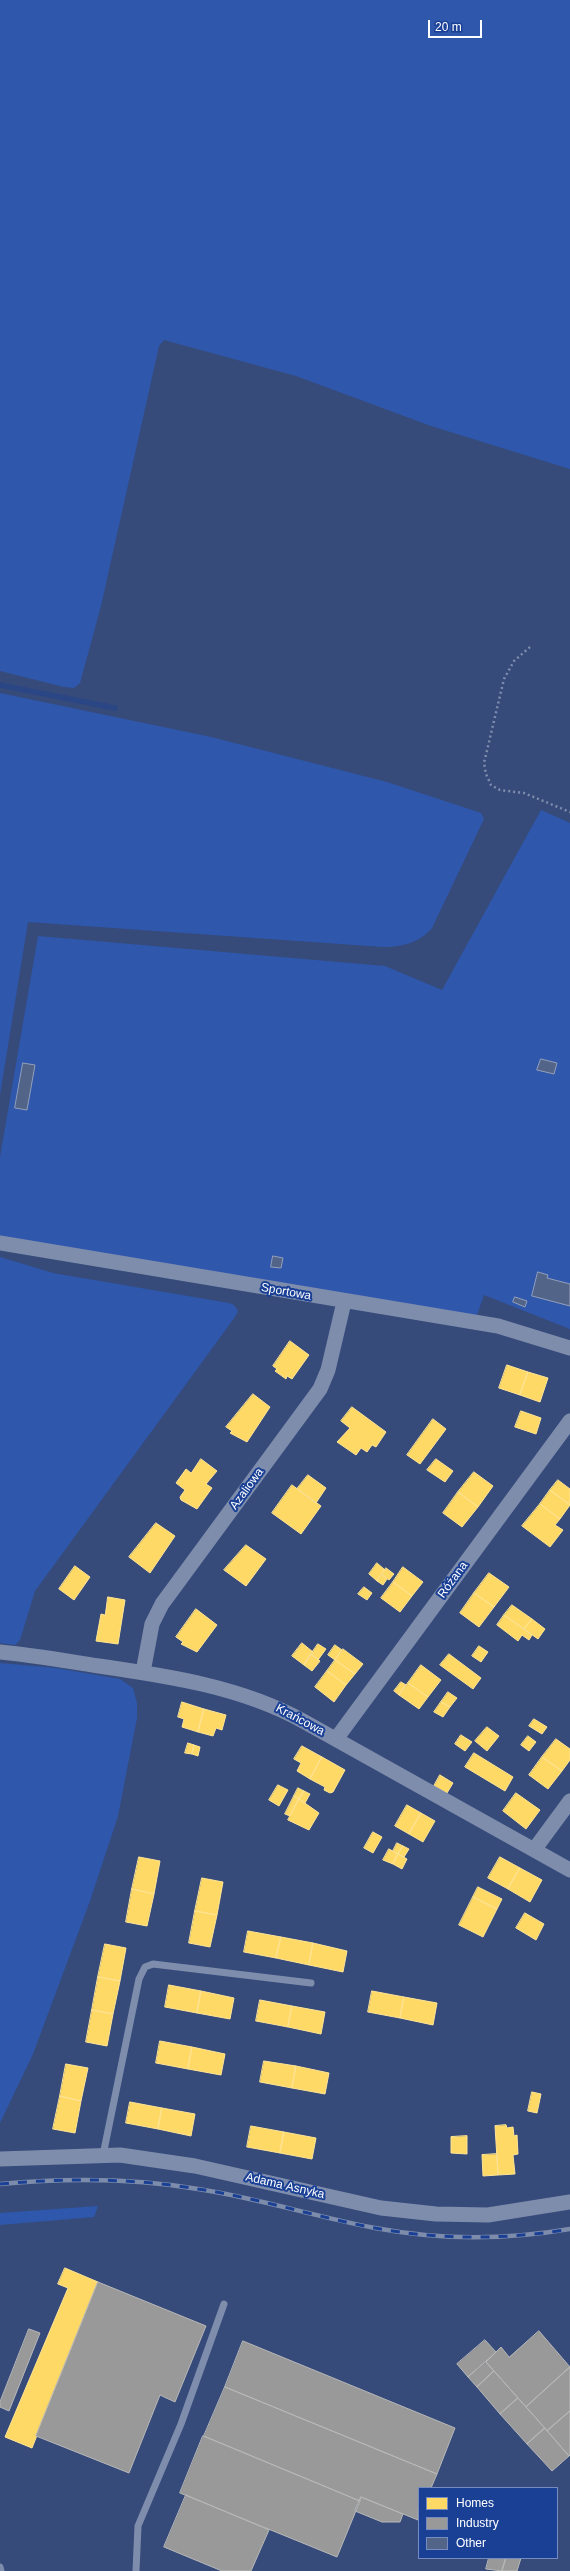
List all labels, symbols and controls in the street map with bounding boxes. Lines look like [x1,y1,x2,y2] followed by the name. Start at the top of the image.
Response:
[430,12,484,38] scale bar
[435,20,462,34] text: 20 m
[260,1281,312,1303] street label: Sportowa
[227,1465,267,1513] street label: Azaliowa
[435,1559,471,1601] street label: Różana
[273,1701,327,1739] street label: Krańcowa
[244,2170,326,2202] street label: Adama Asnyka
[418,2487,558,2559] legend
[456,2496,494,2510] text: Homes
[456,2516,499,2530] text: Industry
[456,2536,486,2550] text: Other

